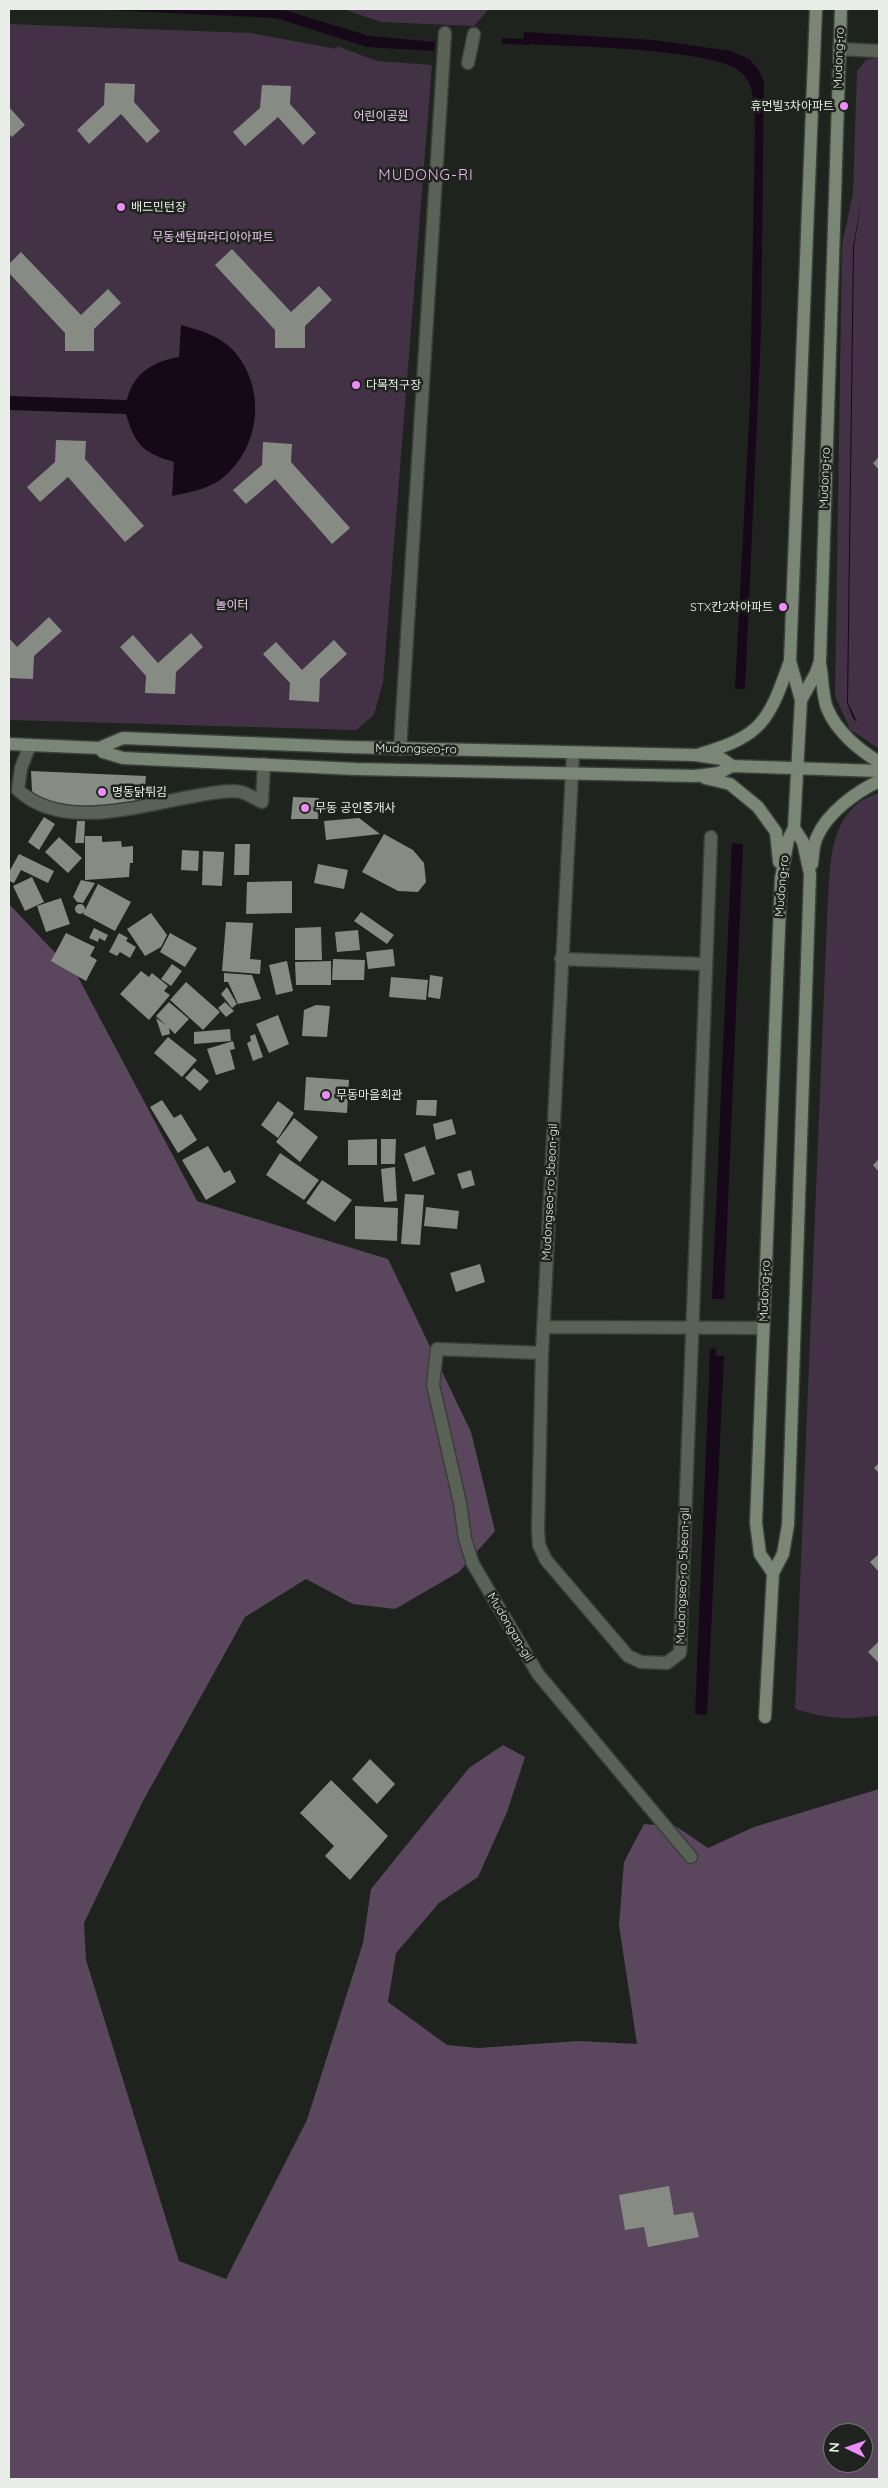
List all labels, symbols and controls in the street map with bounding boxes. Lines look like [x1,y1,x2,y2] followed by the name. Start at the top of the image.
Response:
[831,27,847,89] street label: Mudong-ro
[750,99,834,113] place label: 휴먼빌3차아파트
[838,100,850,112] marker: 휴먼빌3차아파트
[353,109,409,123] park label: 어린이공원
[377,166,475,184] district label: MUDONG-RI
[131,200,186,214] place label: 배드민턴장
[115,201,127,213] marker: 배드민턴장
[152,230,274,244] park label: 무동센텀파라디아아파트
[366,378,421,392] place label: 다목적구장
[350,379,362,391] marker: 다목적구장
[817,447,833,509] street label: Mudong-ro
[215,598,249,612] park label: 놀이터
[690,600,773,614] place label: STX칸2차아파트
[777,601,789,613] marker: STX칸2차아파트
[375,741,457,757] street label: Mudongseo-ro
[112,785,167,799] place label: 명동닭튀김
[96,786,108,798] marker: 명동닭튀김
[315,801,396,815] place label: 무동 공인중개사
[299,802,311,814] marker: 무동 공인중개사
[772,855,792,917] street label: Mudong-ro
[336,1088,402,1102] place label: 무동마을회관
[320,1089,332,1101] marker: 무동마을회관
[539,1123,561,1261] street label: Mudongseo-ro 5beon-gil
[757,1260,773,1322] street label: Mudong-ro
[673,1507,693,1645] street label: Mudongseo-ro 5beon-gil
[484,1590,536,1664] street label: Mudongan-gil
[823,2423,873,2473] north arrow
[825,2442,843,2453] text: N

